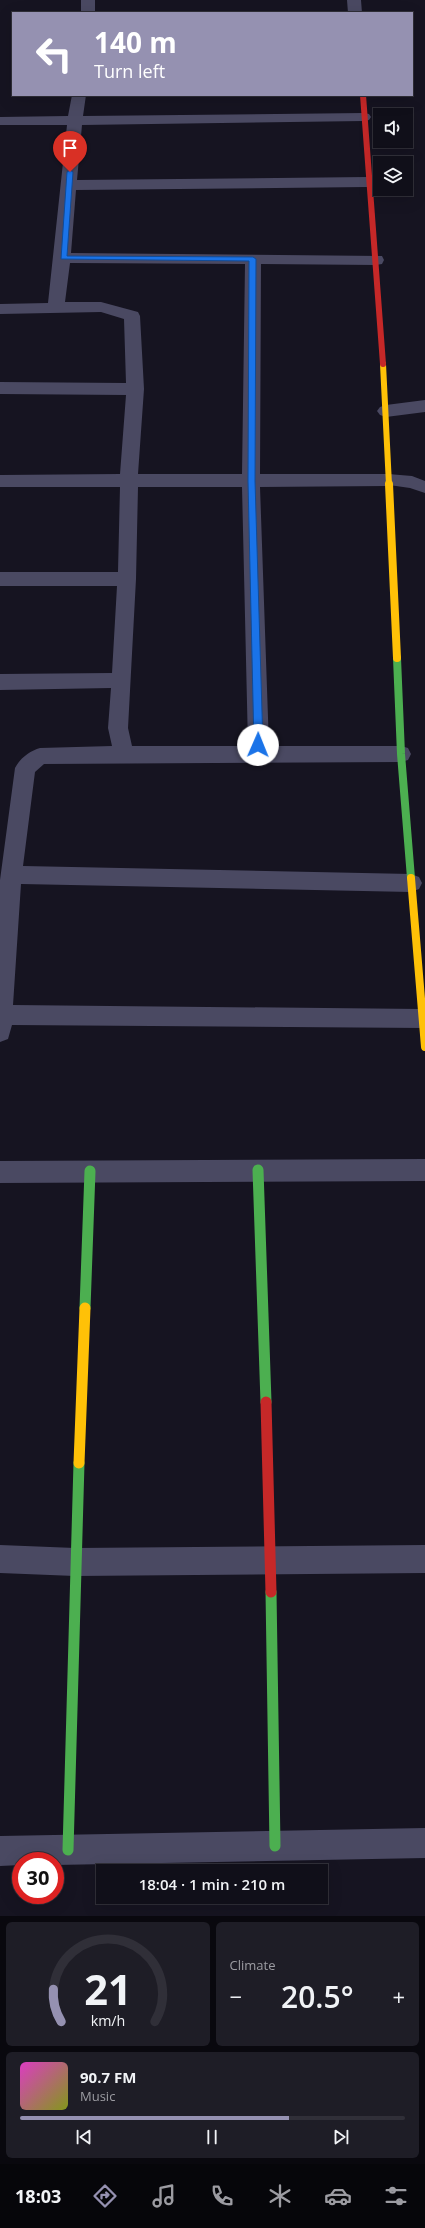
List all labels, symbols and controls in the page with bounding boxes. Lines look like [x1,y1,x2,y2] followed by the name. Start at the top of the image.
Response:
[94,23,177,61] text: 140 m
[28,28,80,80] icon: left
[94,59,165,83] text: Turn left
[373,108,413,196] map controls
[373,108,413,148] button: sound
[53,131,87,172] pin
[59,137,81,159] icon: arrive
[373,156,413,196] button: layers
[237,724,279,766] position arrow
[12,1852,64,1904] speed limit sign: 30
[139,1874,285,1894] text: 18:04 · 1 min · 210 m
[230,1956,275,1974] text: Climate
[84,1961,132,2017] text: 21
[281,1976,354,2017] text: 20.5°
[230,1981,242,2011] text: −
[392,1981,405,2011] text: +
[90,2011,125,2030] text: km/h
[80,2067,136,2087] text: 90.7 FM
[80,2087,115,2105] text: Music
[73,2126,95,2148] icon: previous
[201,2126,223,2148] icon: pause
[330,2126,352,2148] icon: next
[91,2182,119,2210] icon: directions
[150,2182,178,2210] icon: music
[208,2182,236,2210] icon: phone
[266,2182,294,2210] icon: climate
[324,2182,352,2210] icon: car
[382,2182,410,2210] icon: filters
[15,2184,61,2208] text: 18:03

